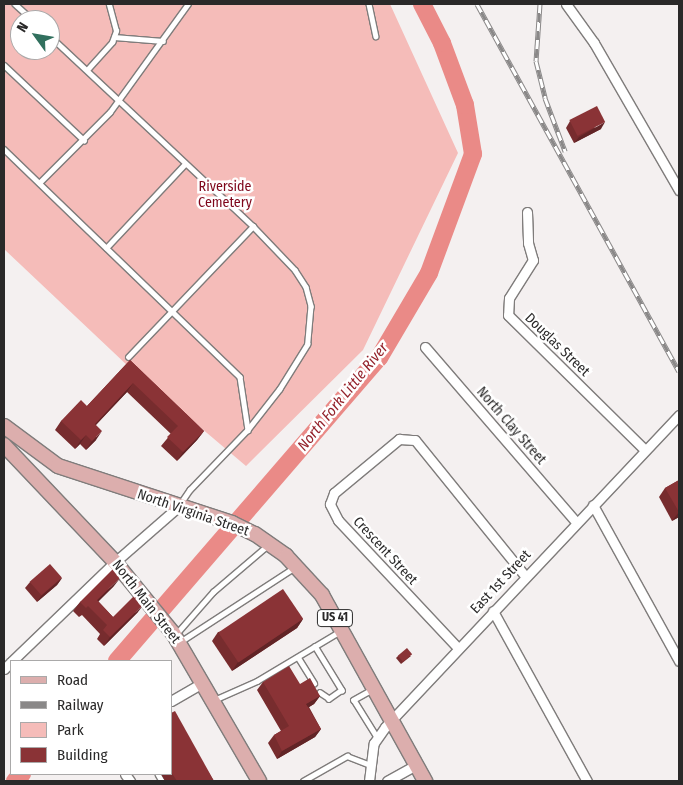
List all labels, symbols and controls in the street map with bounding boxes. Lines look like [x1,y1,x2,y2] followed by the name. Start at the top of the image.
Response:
[10,10,60,60] north arrow
[13,19,32,35] text: N
[198,179,252,212] park label: Riverside Cemetery
[521,310,593,380] street label: Douglas Street
[294,339,392,455] water label: North Fork Little River
[473,384,549,468] street label: North Clay Street
[135,486,251,540] street label: North Virginia Street
[349,514,421,588] street label: Crescent Street
[467,547,535,617] street label: East 1st Street
[108,557,184,647] street label: North Main Street
[316,608,354,628] road number: US 41
[10,660,172,775] legend
[57,671,88,689] text: Road
[57,696,104,714] text: Railway
[57,721,84,739] text: Park
[57,746,108,764] text: Building

